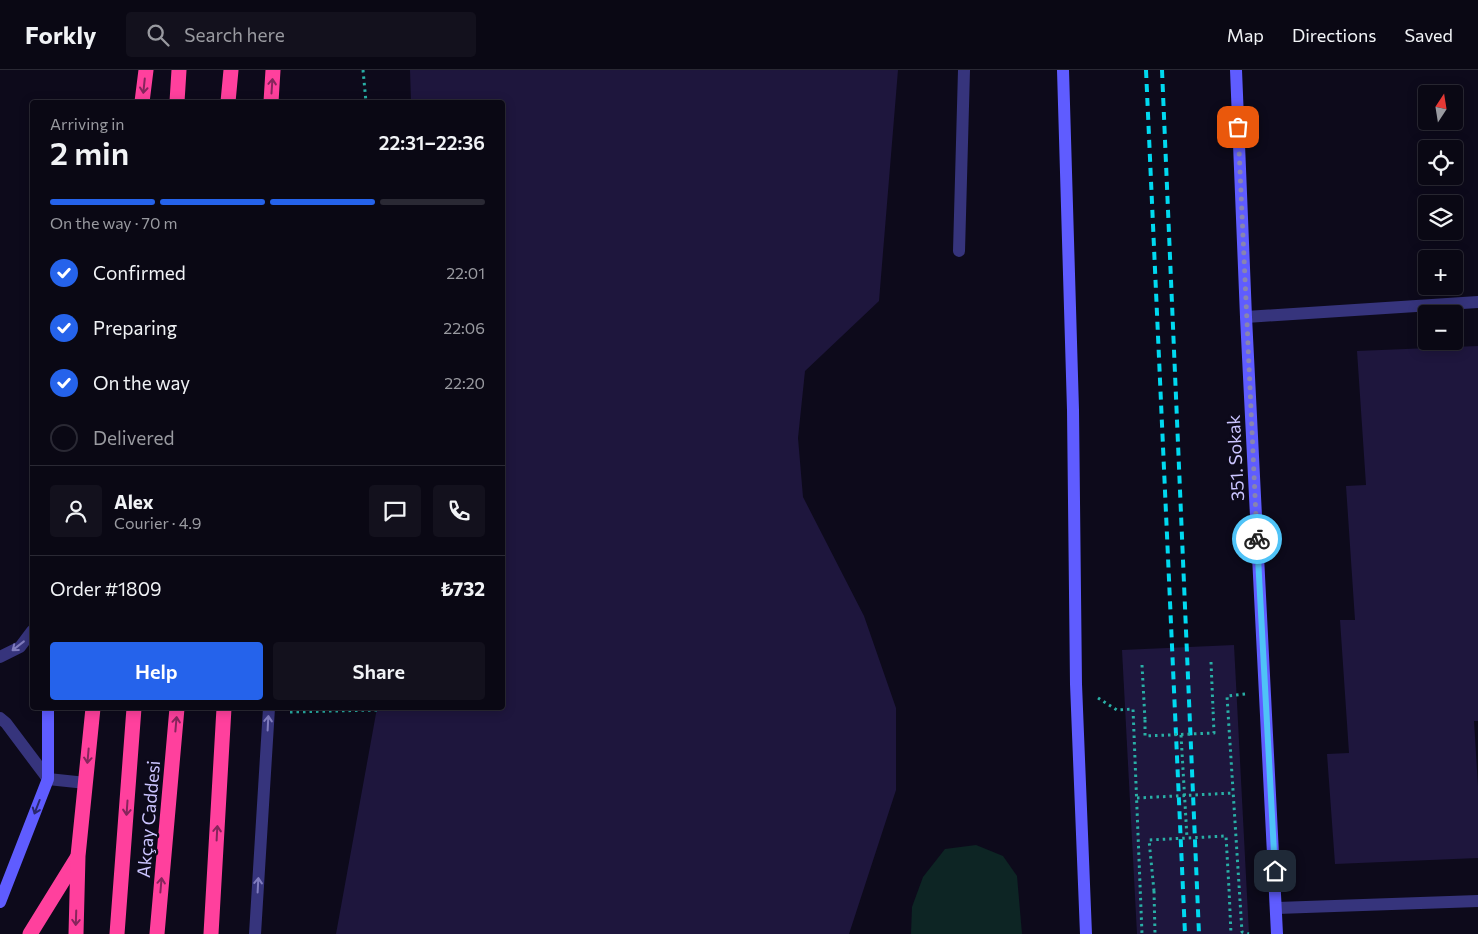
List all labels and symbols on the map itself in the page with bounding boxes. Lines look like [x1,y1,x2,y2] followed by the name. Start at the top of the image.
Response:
[139,78,149,94] one-way arrow
[267,79,276,95] one-way arrow
[1418,85,1462,130] north arrow
[1217,106,1259,148] pin
[1222,414,1248,502] street label: 351. Sokak
[1232,514,1282,564] courier
[12,641,25,652] one-way arrow
[263,715,272,731] one-way arrow
[171,716,181,732] one-way arrow
[84,748,93,764] one-way arrow
[132,760,164,878] street label: Akçay Caddesi
[32,799,41,814] one-way arrow
[122,800,131,816] one-way arrow
[212,825,221,841] one-way arrow
[1254,850,1296,892] pin
[156,878,166,894] one-way arrow
[253,878,262,894] one-way arrow
[71,910,81,926] one-way arrow

